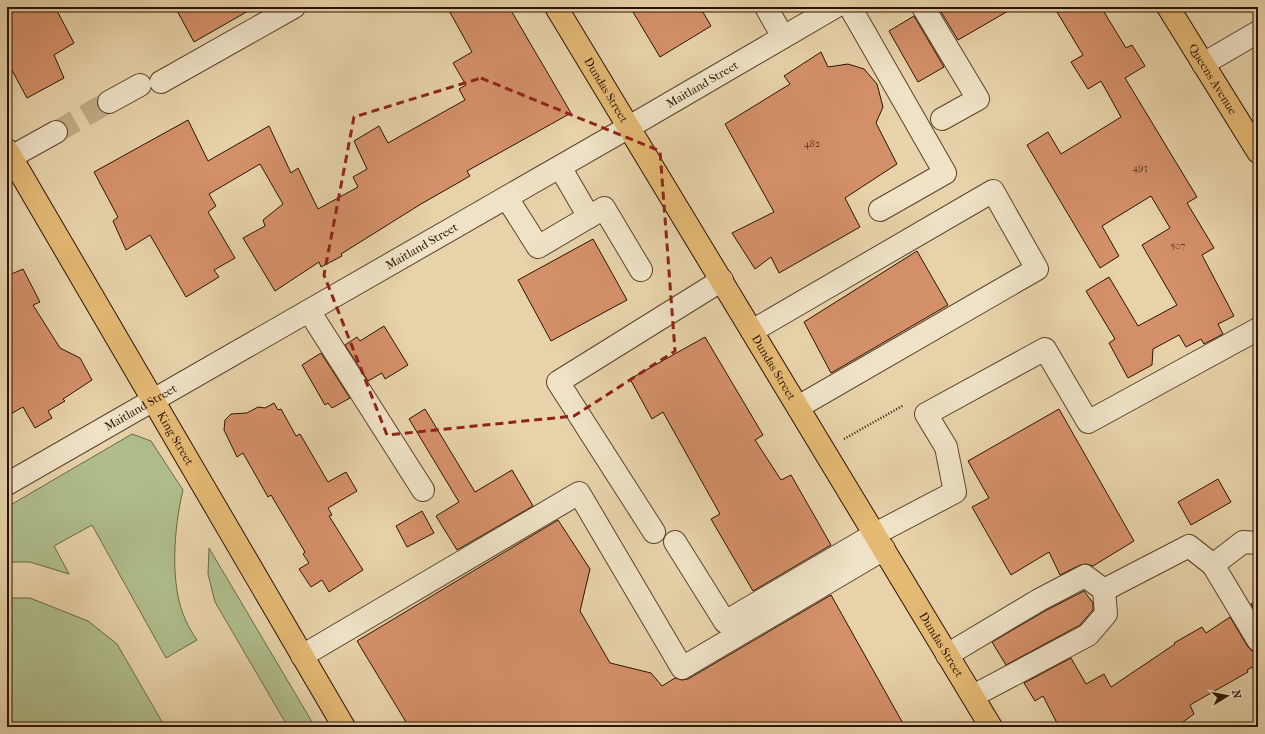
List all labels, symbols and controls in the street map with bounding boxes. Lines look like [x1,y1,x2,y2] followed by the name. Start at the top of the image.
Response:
[1186,41,1240,117] street label: Queens Avenue
[581,55,632,126] street label: Dundas Street
[664,58,741,111] street label: Maitland Street
[804,138,820,150] house number: 482
[1132,162,1148,174] house number: 493
[383,219,461,272] street label: Maitland Street
[1171,240,1185,252] house number: 507
[749,332,799,403] street label: Dundas Street
[102,381,180,434] street label: Maitland Street
[154,409,197,468] street label: King Street
[916,609,967,680] street label: Dundas Street
[1207,676,1247,716] north arrow
[1229,689,1244,700] text: N

